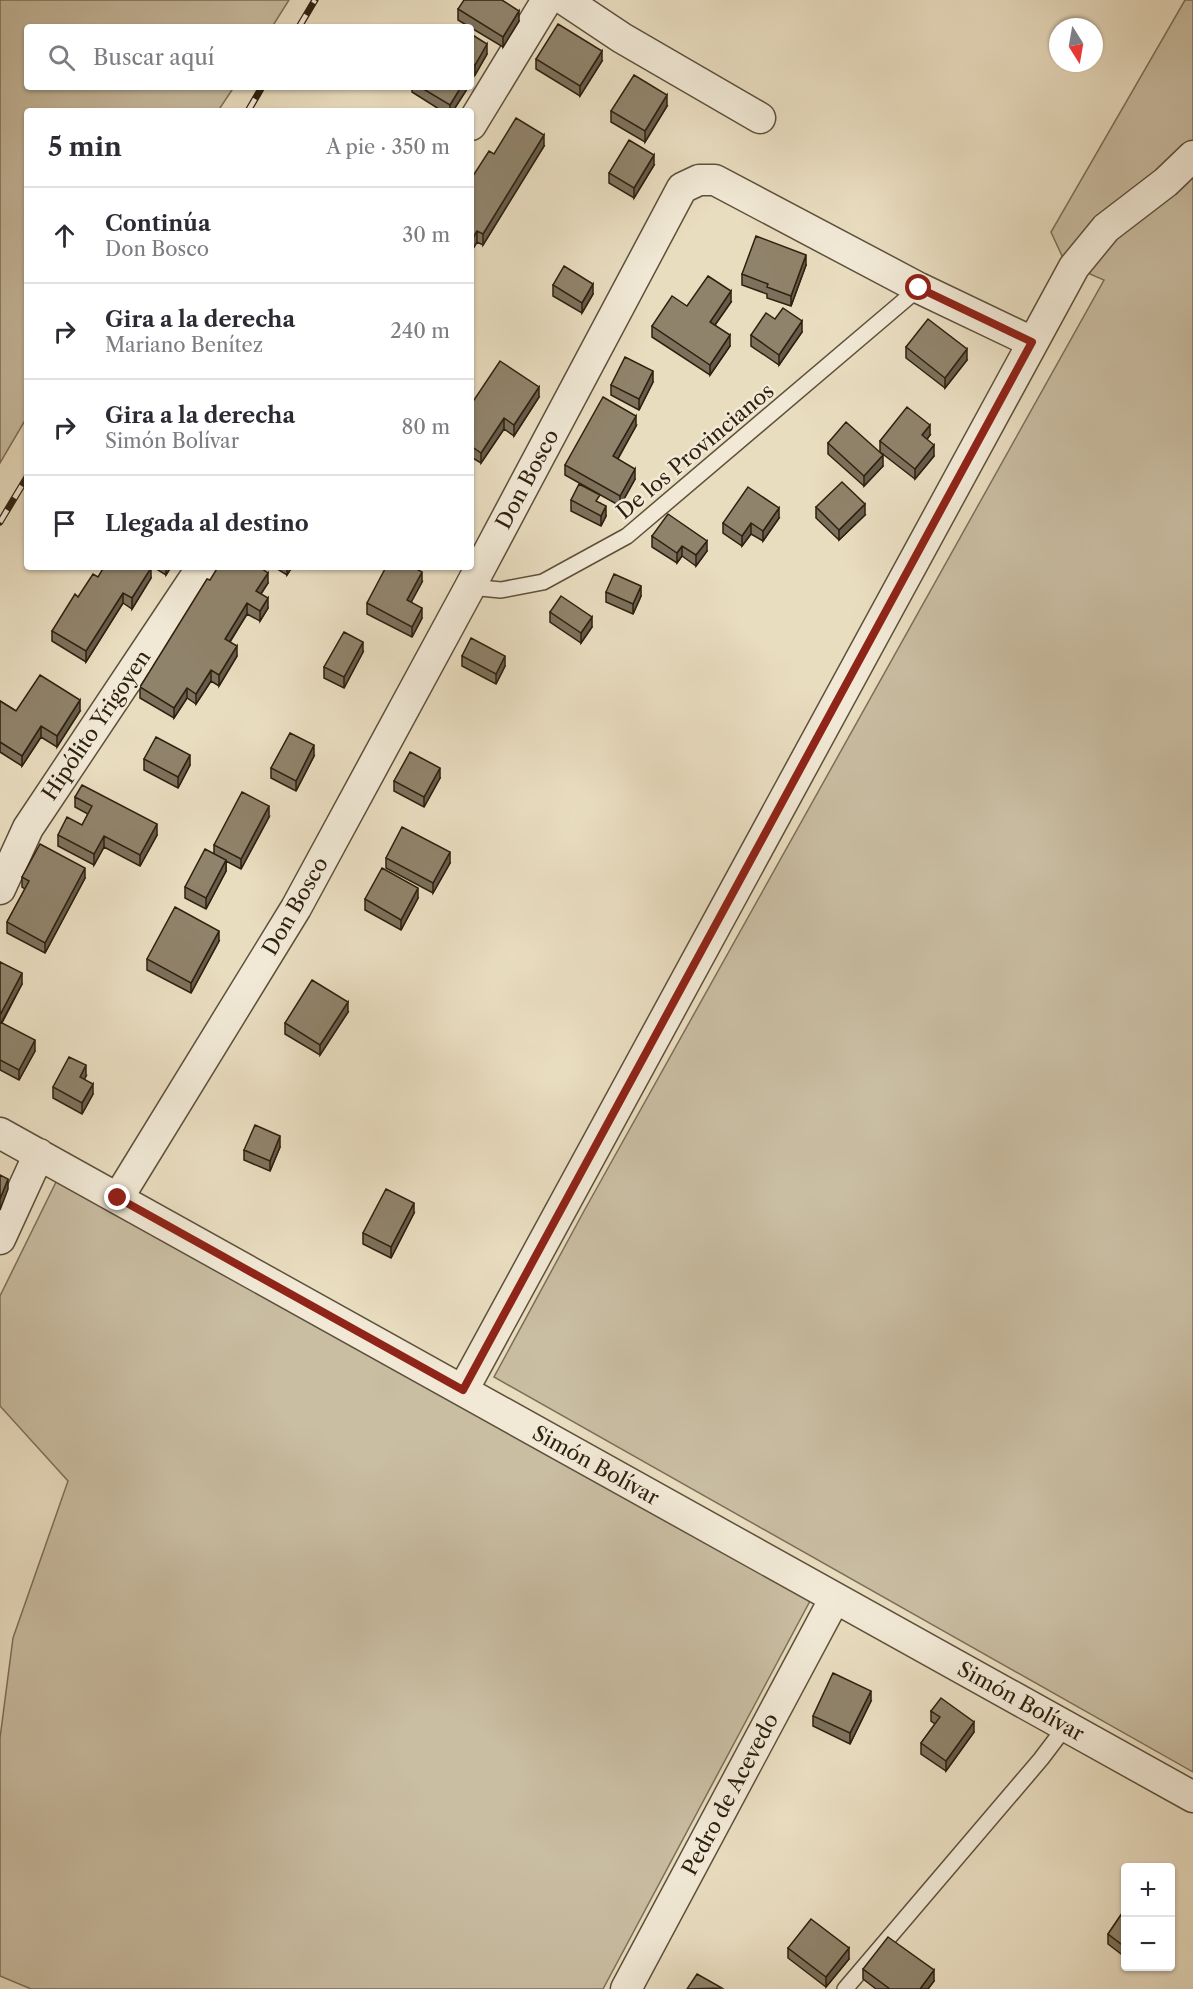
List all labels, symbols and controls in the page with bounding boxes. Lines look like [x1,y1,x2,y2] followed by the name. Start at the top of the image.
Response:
[1049,18,1103,72] north arrow
[24,24,474,90] search box
[45,41,78,74] icon: search
[93,44,215,71] text: Buscar aquí
[48,131,122,163] text: 5 min
[326,135,450,159] text: A pie · 350 m
[105,210,211,237] text: Continúa
[48,219,81,252] icon: ahead
[402,223,450,247] text: 30 m
[105,237,209,261] text: Don Bosco
[905,274,931,300] route start
[105,306,295,333] text: Gira a la derecha
[48,315,81,348] icon: right
[390,319,450,343] text: 240 m
[105,333,263,357] text: Mariano Benítez
[611,378,779,524] street label: De los Provincianos
[105,402,295,429] text: Gira a la derecha
[48,411,81,444] icon: right
[402,415,450,439] text: 80 m
[490,425,564,533] street label: Don Bosco
[105,429,239,453] text: Simón Bolívar
[48,507,81,540] icon: arrive
[105,510,309,537] text: Llegada al destino
[37,645,155,805] street label: Hipólito Yrigoyen
[257,852,333,960] street label: Don Bosco
[104,1184,130,1210] route end
[528,1420,664,1510] street label: Simón Bolívar
[953,1656,1089,1746] street label: Simón Bolívar
[677,1709,783,1879] street label: Pedro de Acevedo
[1121,1863,1175,1971] map controls
[1121,1863,1175,1917] button: +
[1121,1917,1175,1971] button: −

